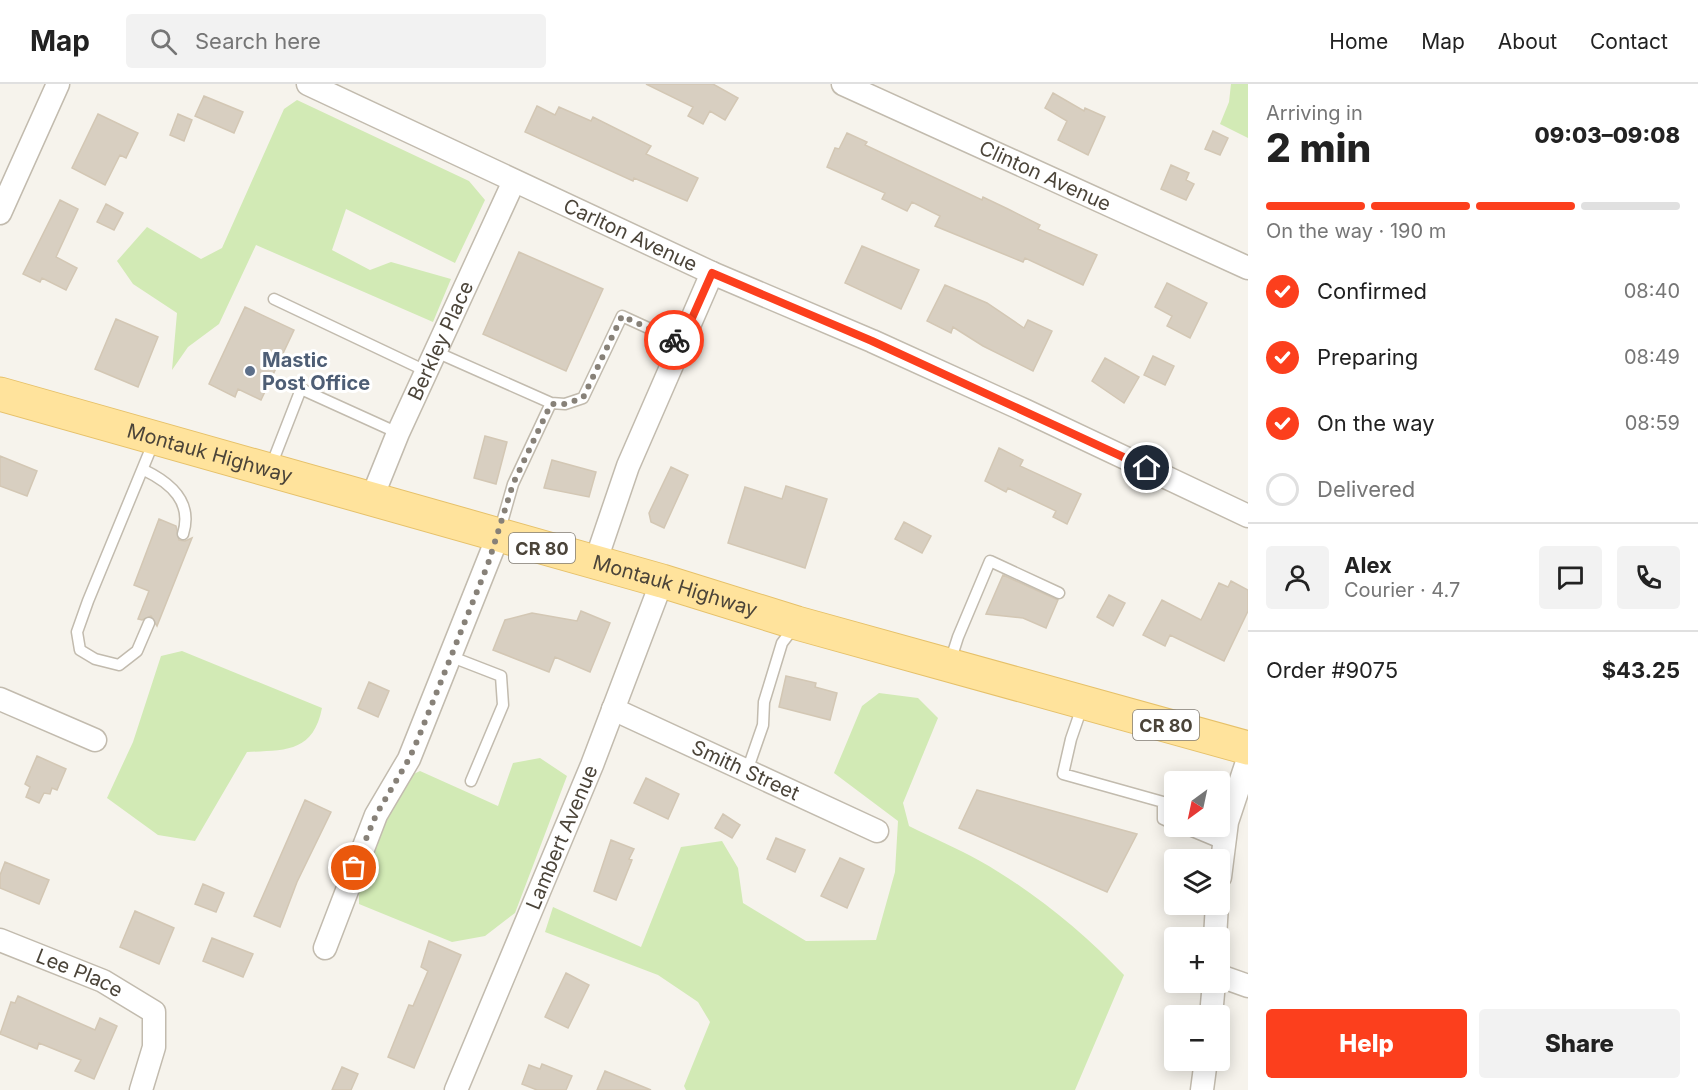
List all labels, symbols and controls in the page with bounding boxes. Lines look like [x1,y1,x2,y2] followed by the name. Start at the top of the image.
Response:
[126,14,546,68] search box
[30,24,90,58] text: Map
[147,25,180,58] icon: search
[195,28,321,54] text: Search here
[1329,29,1388,54] text: Home
[1421,29,1465,54] text: Map
[1498,29,1557,54] text: About
[1590,29,1668,54] text: Contact
[1266,101,1363,125] text: Arriving in
[1534,122,1680,148] text: 09:03–09:08
[1266,124,1371,171] text: 2 min
[975,135,1115,216] street label: Clinton Avenue
[560,193,701,276] street label: Carlton Avenue
[1266,219,1446,243] text: On the way · 190 m
[1266,275,1299,308] icon: check
[403,277,478,404] street label: Berkley Place
[1317,278,1427,304] text: Confirmed
[1624,279,1680,303] text: 08:40
[644,310,704,370] courier
[658,324,691,357] icon: bike
[1266,341,1299,374] icon: check
[1317,344,1418,370] text: Preparing
[1624,345,1680,369] text: 08:49
[262,348,370,395] place label: Mastic Post Office
[243,364,257,378] marker: Mastic Post Office
[1266,407,1299,440] icon: check
[1317,410,1435,436] text: On the way
[1625,411,1680,435] text: 08:59
[124,419,295,488] street label: Montauk Highway
[1121,442,1172,493] pin
[1130,451,1163,484] icon: home
[1317,476,1415,502] text: Delivered
[509,533,575,563] road number: CR 80
[1266,546,1329,609] button: person
[1539,546,1602,609] button: chat
[1617,546,1680,609] button: phone
[590,550,760,622] street label: Montauk Highway
[1344,552,1392,578] text: Alex
[1344,578,1460,602] text: Courier · 4.7
[1266,657,1398,683] text: Order #9075
[1602,657,1680,683] text: $43.25
[1133,710,1199,740] road number: CR 80
[688,735,803,806] street label: Smith Street
[521,761,603,913] street label: Lambert Avenue
[1164,771,1230,837] north arrow
[1164,771,1230,1071] map controls
[328,842,379,893] pin
[1164,849,1230,915] button: layers
[337,851,370,884] icon: bag
[1164,927,1230,993] button: +
[33,944,127,1002] street label: Lee Place
[1164,1005,1230,1071] button: −
[1266,1009,1467,1078] button: Help
[1479,1009,1680,1078] button: Share

